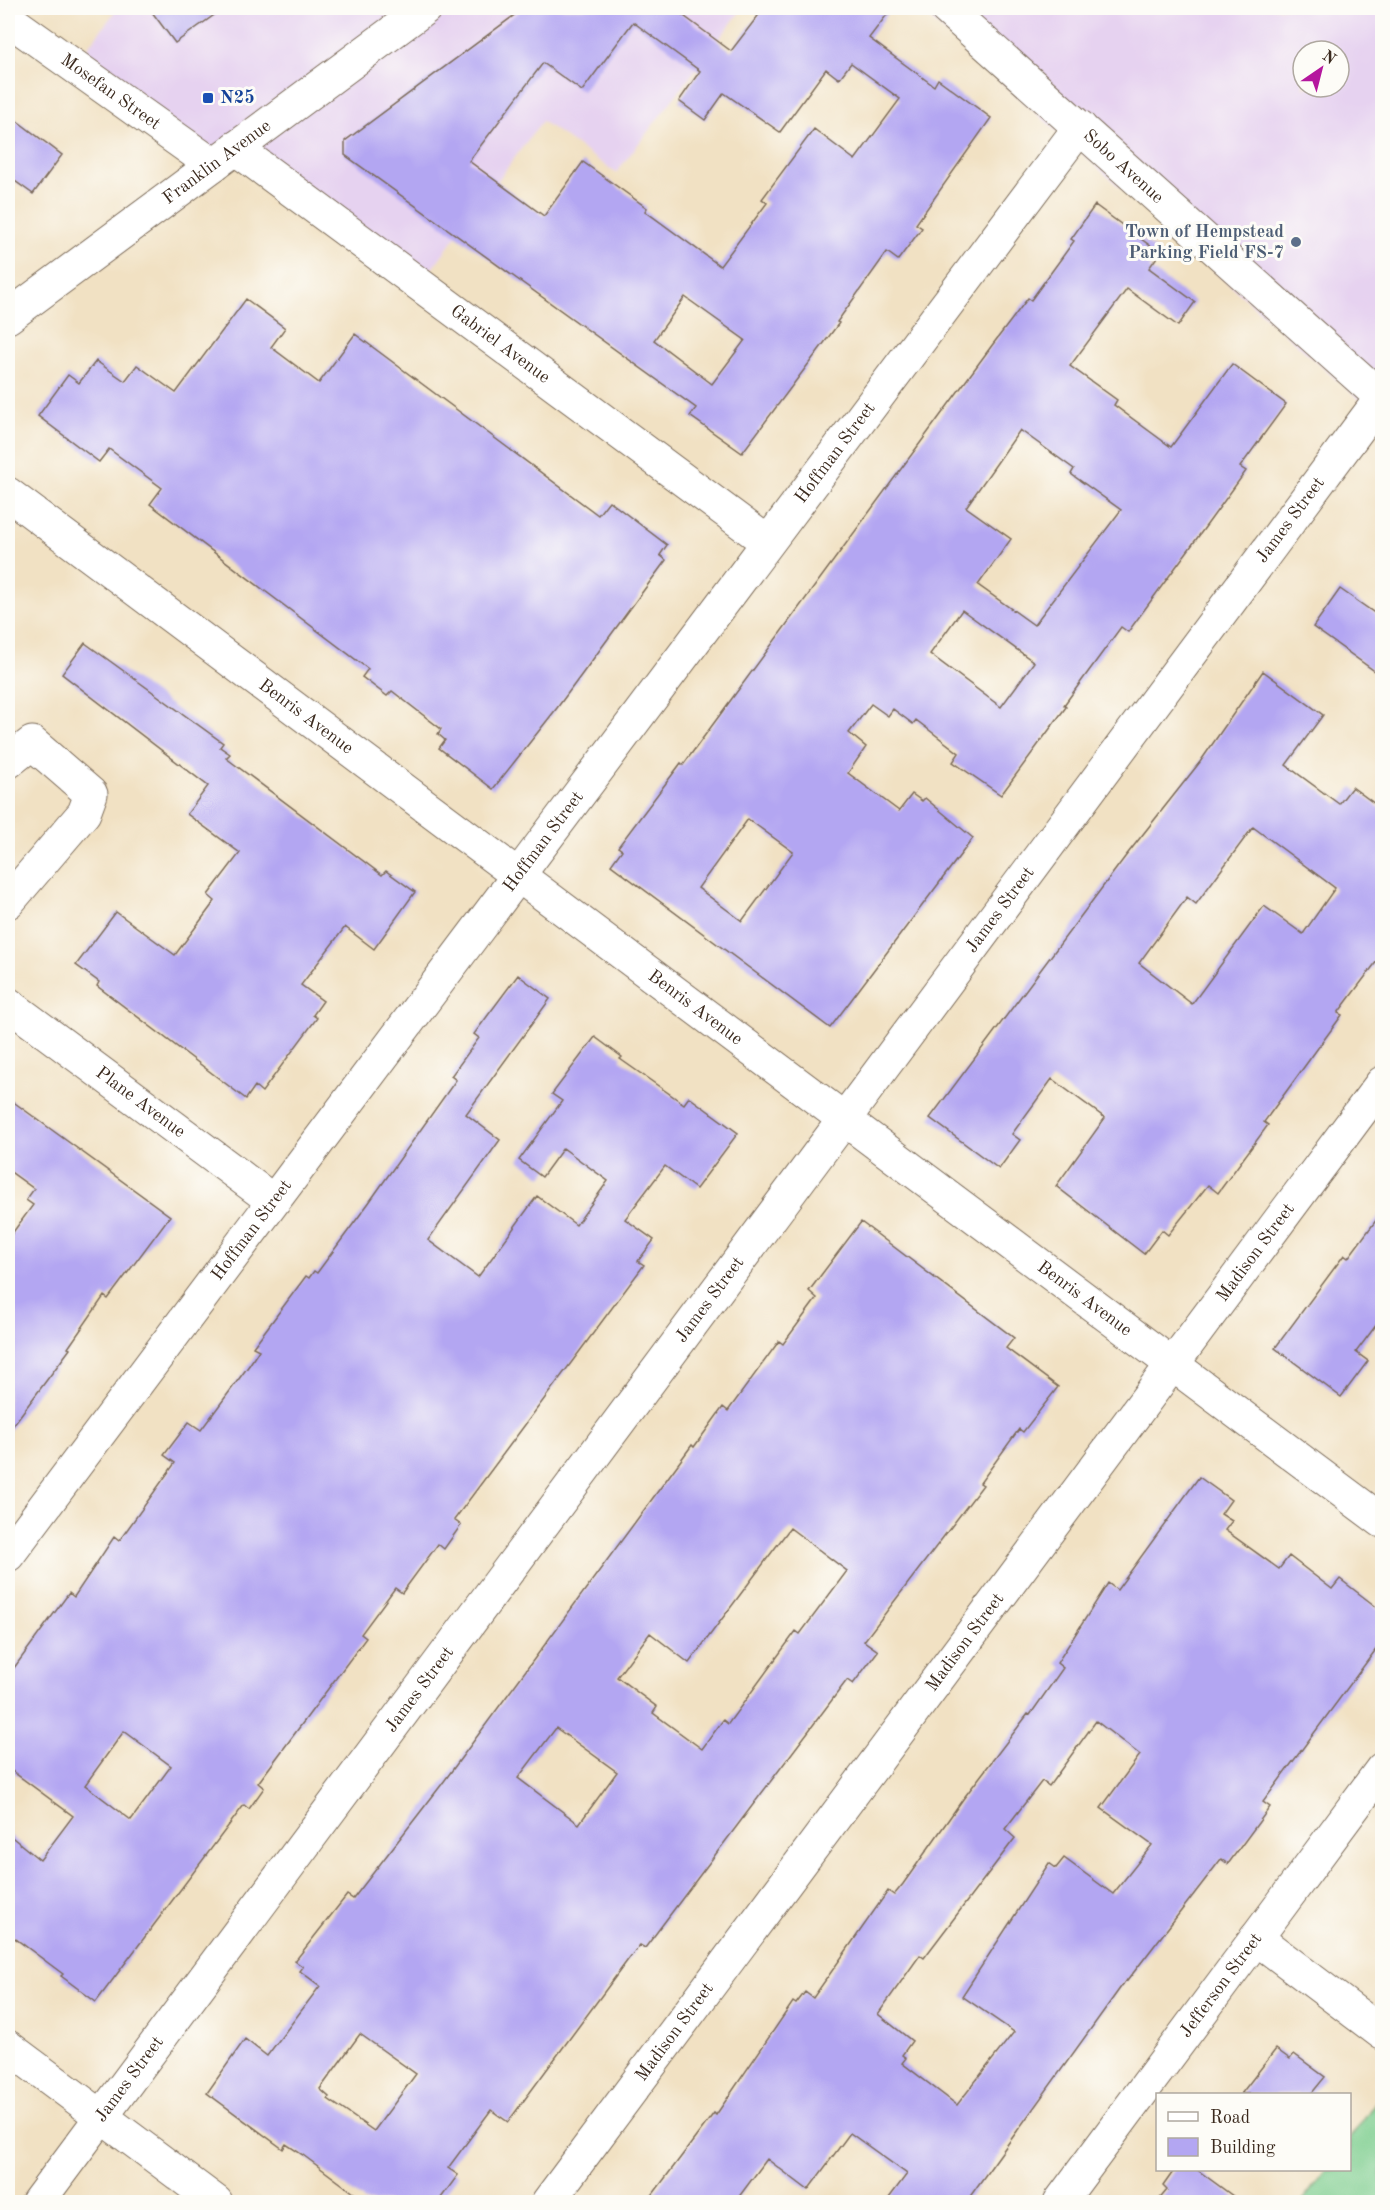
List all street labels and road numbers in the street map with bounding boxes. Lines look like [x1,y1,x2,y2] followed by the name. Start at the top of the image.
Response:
[58,51,164,134] street label: Mosefan Street
[160,116,274,208] street label: Franklin Avenue
[1080,126,1167,207] street label: Sobo Avenue
[447,302,553,387] street label: Gabriel Avenue
[792,399,879,507] street label: Hoffman Street
[1253,474,1328,566] street label: James Street
[255,676,357,758] street label: Benris Avenue
[500,788,587,895] street label: Hoffman Street
[963,864,1038,956] street label: James Street
[645,967,746,1049] street label: Benris Avenue
[92,1063,189,1141] street label: Plane Avenue
[208,1177,295,1284] street label: Hoffman Street
[1213,1200,1298,1305] street label: Madison Street
[672,1253,748,1346] street label: James Street
[1034,1258,1135,1340] street label: Benris Avenue
[923,1590,1007,1695] street label: Madison Street
[382,1643,457,1736] street label: James Street
[1177,1930,1266,2041] street label: Jefferson Street
[632,1980,717,2085] street label: Madison Street
[92,2033,167,2125] street label: James Street

